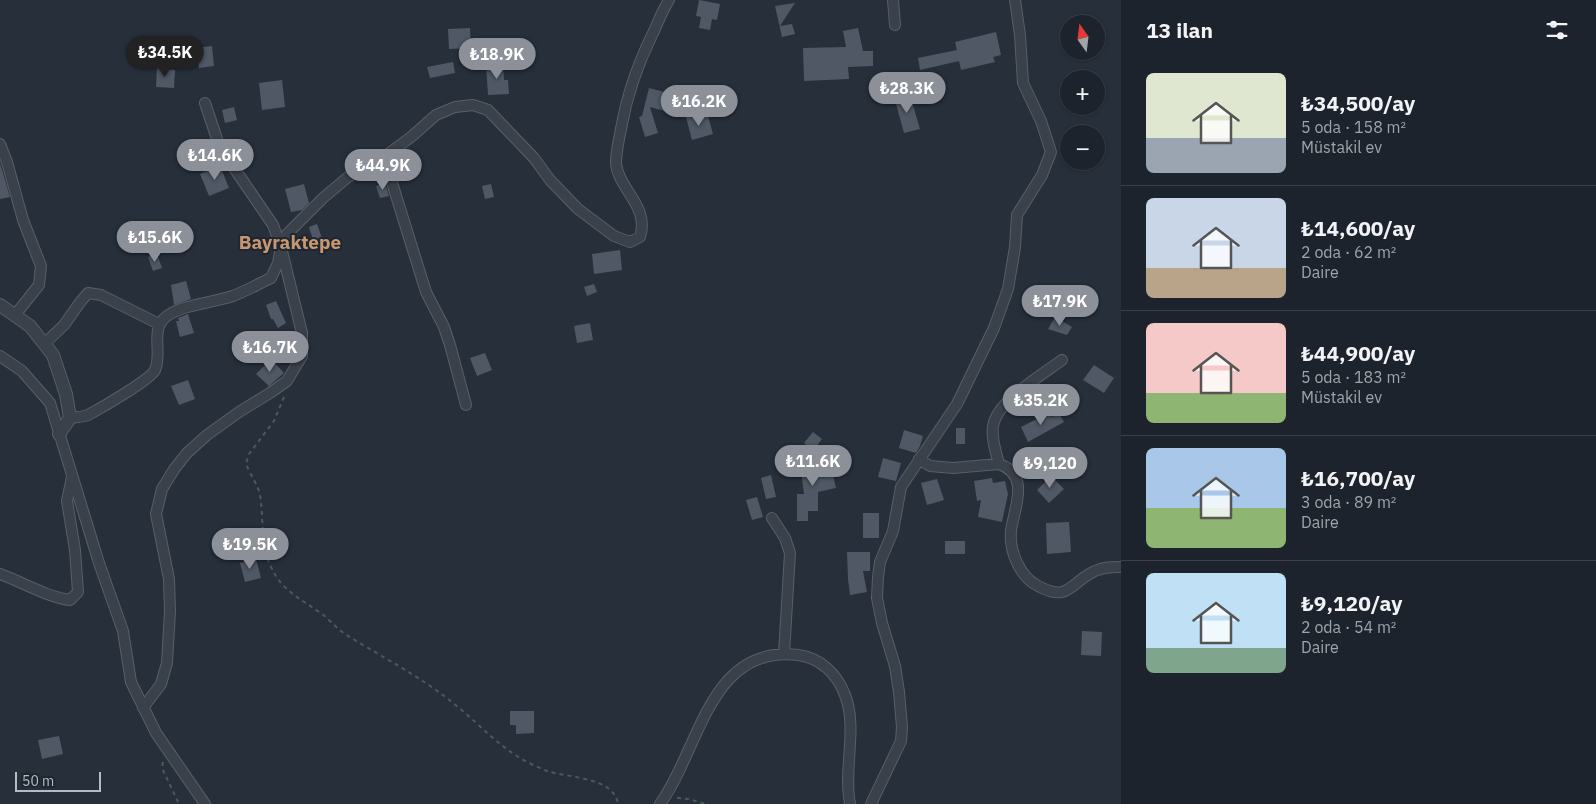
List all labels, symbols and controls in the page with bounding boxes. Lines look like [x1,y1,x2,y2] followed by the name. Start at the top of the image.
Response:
[1060,15,1105,60] north arrow
[1060,15,1105,170] map controls
[1146,16,1213,44] text: 13 ilan
[1543,16,1571,44] icon: filters
[124,36,206,78] pin: ₺34.5K
[456,38,538,80] pin: ₺18.9K
[138,42,192,62] text: ₺34.5K
[470,44,524,64] text: ₺18.9K
[1060,70,1105,115] button: +
[866,72,948,114] pin: ₺28.3K
[880,78,934,98] text: ₺28.3K
[658,84,740,127] pin: ₺16.2K
[1301,89,1415,117] text: ₺34,500/ay
[672,91,726,111] text: ₺16.2K
[1186,93,1246,153] icon: home
[1301,117,1406,137] text: 5 oda · 158 m²
[1060,125,1105,170] button: −
[1301,137,1382,157] text: Müstakil ev
[174,138,256,181] pin: ₺14.6K
[188,145,242,165] text: ₺14.6K
[342,148,424,191] pin: ₺44.9K
[356,155,410,175] text: ₺44.9K
[1301,214,1415,242] text: ₺14,600/ay
[1186,218,1246,278] icon: home
[114,220,196,263] pin: ₺15.6K
[128,227,182,247] text: ₺15.6K
[239,230,341,254] district label: Bayraktepe
[1301,242,1396,262] text: 2 oda · 62 m²
[1301,262,1339,282] text: Daire
[1019,284,1101,327] pin: ₺17.9K
[1033,291,1087,311] text: ₺17.9K
[229,330,311,373] pin: ₺16.7K
[243,337,297,357] text: ₺16.7K
[1301,339,1415,367] text: ₺44,900/ay
[1186,343,1246,403] icon: home
[1301,367,1406,387] text: 5 oda · 183 m²
[1000,384,1082,426] pin: ₺35.2K
[1301,387,1382,407] text: Müstakil ev
[1014,390,1068,410] text: ₺35.2K
[772,444,854,487] pin: ₺11.6K
[1009,446,1091,489] pin: ₺9,120
[786,451,840,471] text: ₺11.6K
[1023,453,1077,473] text: ₺9,120
[1301,464,1415,492] text: ₺16,700/ay
[1186,468,1246,528] icon: home
[1301,492,1396,512] text: 3 oda · 89 m²
[1301,512,1339,532] text: Daire
[209,528,291,570] pin: ₺19.5K
[223,534,277,554] text: ₺19.5K
[1301,589,1403,617] text: ₺9,120/ay
[1186,593,1246,653] icon: home
[1301,617,1396,637] text: 2 oda · 54 m²
[1301,637,1339,657] text: Daire
[15,769,101,792] scale bar
[22,772,54,790] text: 50 m

